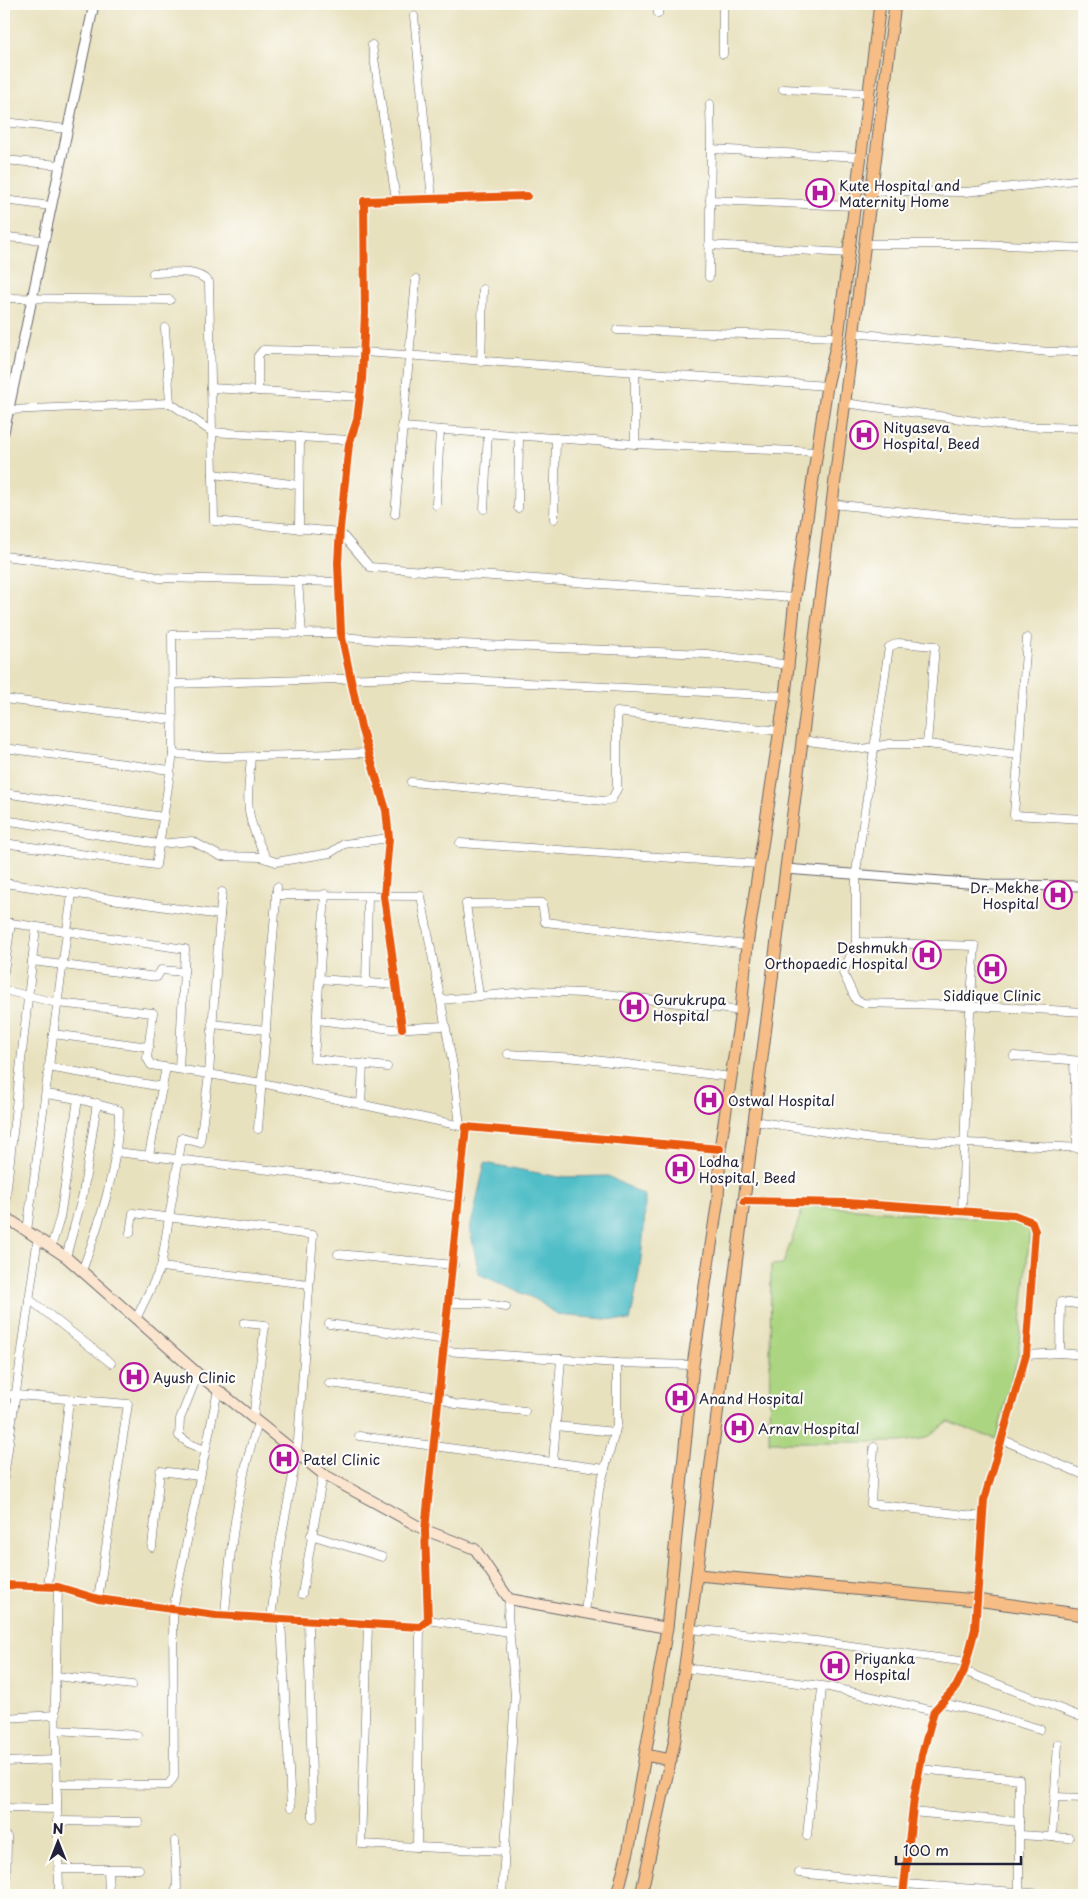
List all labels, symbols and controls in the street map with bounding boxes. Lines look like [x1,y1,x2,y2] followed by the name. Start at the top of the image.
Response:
[839,175,960,212] place label: Kute Hospital and Maternity Home
[805,178,835,208] hospital icon: Kute Hospital and Maternity Home
[883,417,980,454] place label: Nityaseva Hospital, Beed
[849,420,879,450] hospital icon: Nityaseva Hospital, Beed
[970,877,1039,914] place label: Dr. Mekhe Hospital
[1043,880,1073,910] hospital icon: Dr. Mekhe Hospital
[764,937,908,974] place label: Deshmukh Orthopaedic Hospital
[912,940,942,970] hospital icon: Deshmukh Orthopaedic Hospital
[977,954,1007,984] hospital icon: Siddique Clinic
[943,985,1041,1006] place label: Siddique Clinic
[653,989,727,1026] place label: Gurukrupa Hospital
[619,992,649,1022] hospital icon: Gurukrupa Hospital
[694,1085,724,1115] hospital icon: Ostwal Hospital
[728,1090,835,1111] place label: Ostwal Hospital
[699,1151,796,1188] place label: Lodha Hospital, Beed
[665,1154,695,1184] hospital icon: Lodha Hospital, Beed
[119,1362,149,1392] hospital icon: Ayush Clinic
[153,1367,236,1388] place label: Ayush Clinic
[665,1383,695,1413] hospital icon: Anand Hospital
[699,1388,804,1409] place label: Anand Hospital
[724,1413,754,1443] hospital icon: Arnav Hospital
[758,1418,860,1439] place label: Arnav Hospital
[269,1444,299,1474] hospital icon: Patel Clinic
[303,1449,380,1470] place label: Patel Clinic
[854,1648,915,1685] place label: Priyanka Hospital
[820,1651,850,1681] hospital icon: Priyanka Hospital
[32,1816,82,1866] north arrow
[52,1818,64,1839] text: N
[896,1834,1020,1866] scale bar
[903,1838,949,1861] text: 100 m

